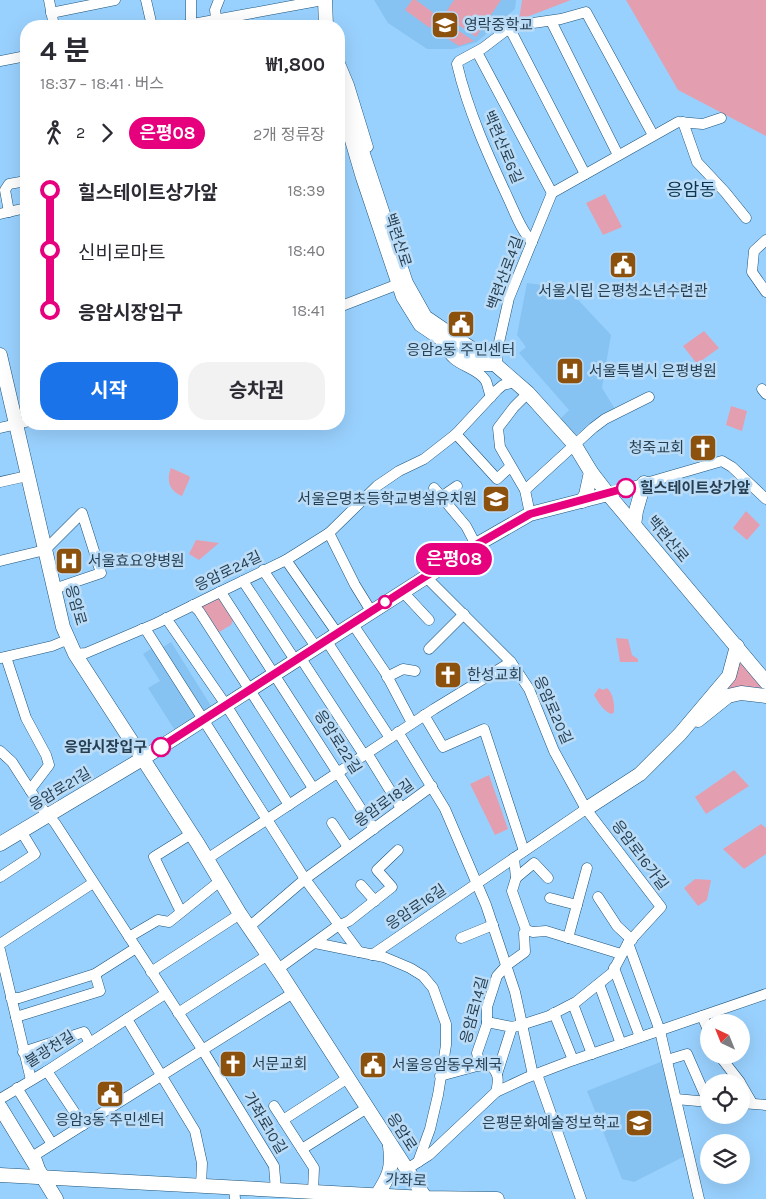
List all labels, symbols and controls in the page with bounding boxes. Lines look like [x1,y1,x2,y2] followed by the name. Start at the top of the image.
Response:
[430,10,460,40] school or university icon: 영락중학교
[464,16,533,34] place label: 영락중학교
[40,34,90,67] text: 4 분
[266,54,325,76] text: ₩1,800
[40,74,164,93] text: 18:37 – 18:41 · 버스
[480,108,526,186] street label: 백련산로6길
[40,119,68,147] icon: walk
[93,119,121,147] icon: forward
[139,122,195,144] text: 은평08
[76,123,85,142] text: 2
[253,125,325,144] text: 2개 정류장
[666,179,716,201] district label: 응암동
[287,181,325,200] text: 18:39
[78,182,218,204] text: 힐스테이트상가앞
[381,211,415,269] street label: 백련산로
[483,234,527,312] street label: 백련산로4길
[288,241,325,260] text: 18:40
[78,242,165,264] text: 신비로마트
[608,250,638,280] public building icon: 서울시립 은평청소년수련관
[538,282,708,300] place label: 서울시립 은평청소년수련관
[292,301,325,320] text: 18:41
[78,302,183,324] text: 응암시장입구
[446,309,476,339] public building icon: 응암2동 주민센터
[407,341,515,359] place label: 응암2동 주민센터
[555,356,585,386] hospital icon: 서울특별시 은평병원
[40,362,178,420] button: 시작
[188,362,325,420] button: 승차권
[589,362,717,380] place label: 서울특별시 은평병원
[688,433,718,463] church icon: 청죽교회
[629,439,684,457] place label: 청죽교회
[616,478,636,498] marker: 힐스테이트상가앞
[640,479,751,497] place label: 힐스테이트상가앞
[481,484,511,514] school or university icon: 서울은명초등학교병설유치원
[298,490,477,508] place label: 서울은명초등학교병설유치원
[643,512,693,566] street label: 백련산로
[419,543,489,575] line badge: 은평08
[54,546,84,576] hospital icon: 서울효요양병원
[192,547,264,595] street label: 응암로24길
[426,548,482,570] text: 은평08
[88,552,185,570] place label: 서울효요양병원
[62,583,90,627] street label: 응암로
[378,595,392,609] unlabelled marker
[433,660,463,690] church icon: 한성교회
[467,666,522,684] place label: 한성교회
[530,673,576,747] street label: 응암로20길
[311,707,365,777] street label: 응암로22길
[151,737,171,757] marker: 응암시장입구
[64,738,147,756] place label: 응암시장입구
[26,764,94,814] street label: 응암로21길
[351,775,417,831] street label: 응암로18길
[608,817,672,893] street label: 응암로16가길
[382,880,450,934] street label: 응암로16길
[456,975,492,1045] street label: 응암로14길
[700,1014,750,1064] north arrow
[700,1014,750,1184] map controls
[22,1027,78,1071] street label: 불광천길
[218,1049,248,1079] church icon: 서문교회
[358,1050,388,1080] public building icon: 서울응암동우체국
[252,1055,307,1073] place label: 서문교회
[392,1056,502,1074] place label: 서울응암동우체국
[700,1074,750,1124] button: locate
[95,1079,125,1109] public building icon: 응암3동 주민센터
[240,1089,290,1157] street label: 가좌로10길
[624,1108,654,1138] school or university icon: 은평문화예술정보학교
[383,1110,421,1154] street label: 응암로
[55,1111,165,1129] place label: 응암3동 주민센터
[482,1114,620,1132] place label: 은평문화예술정보학교
[700,1134,750,1184] button: layers
[385,1170,427,1190] street label: 가좌로

